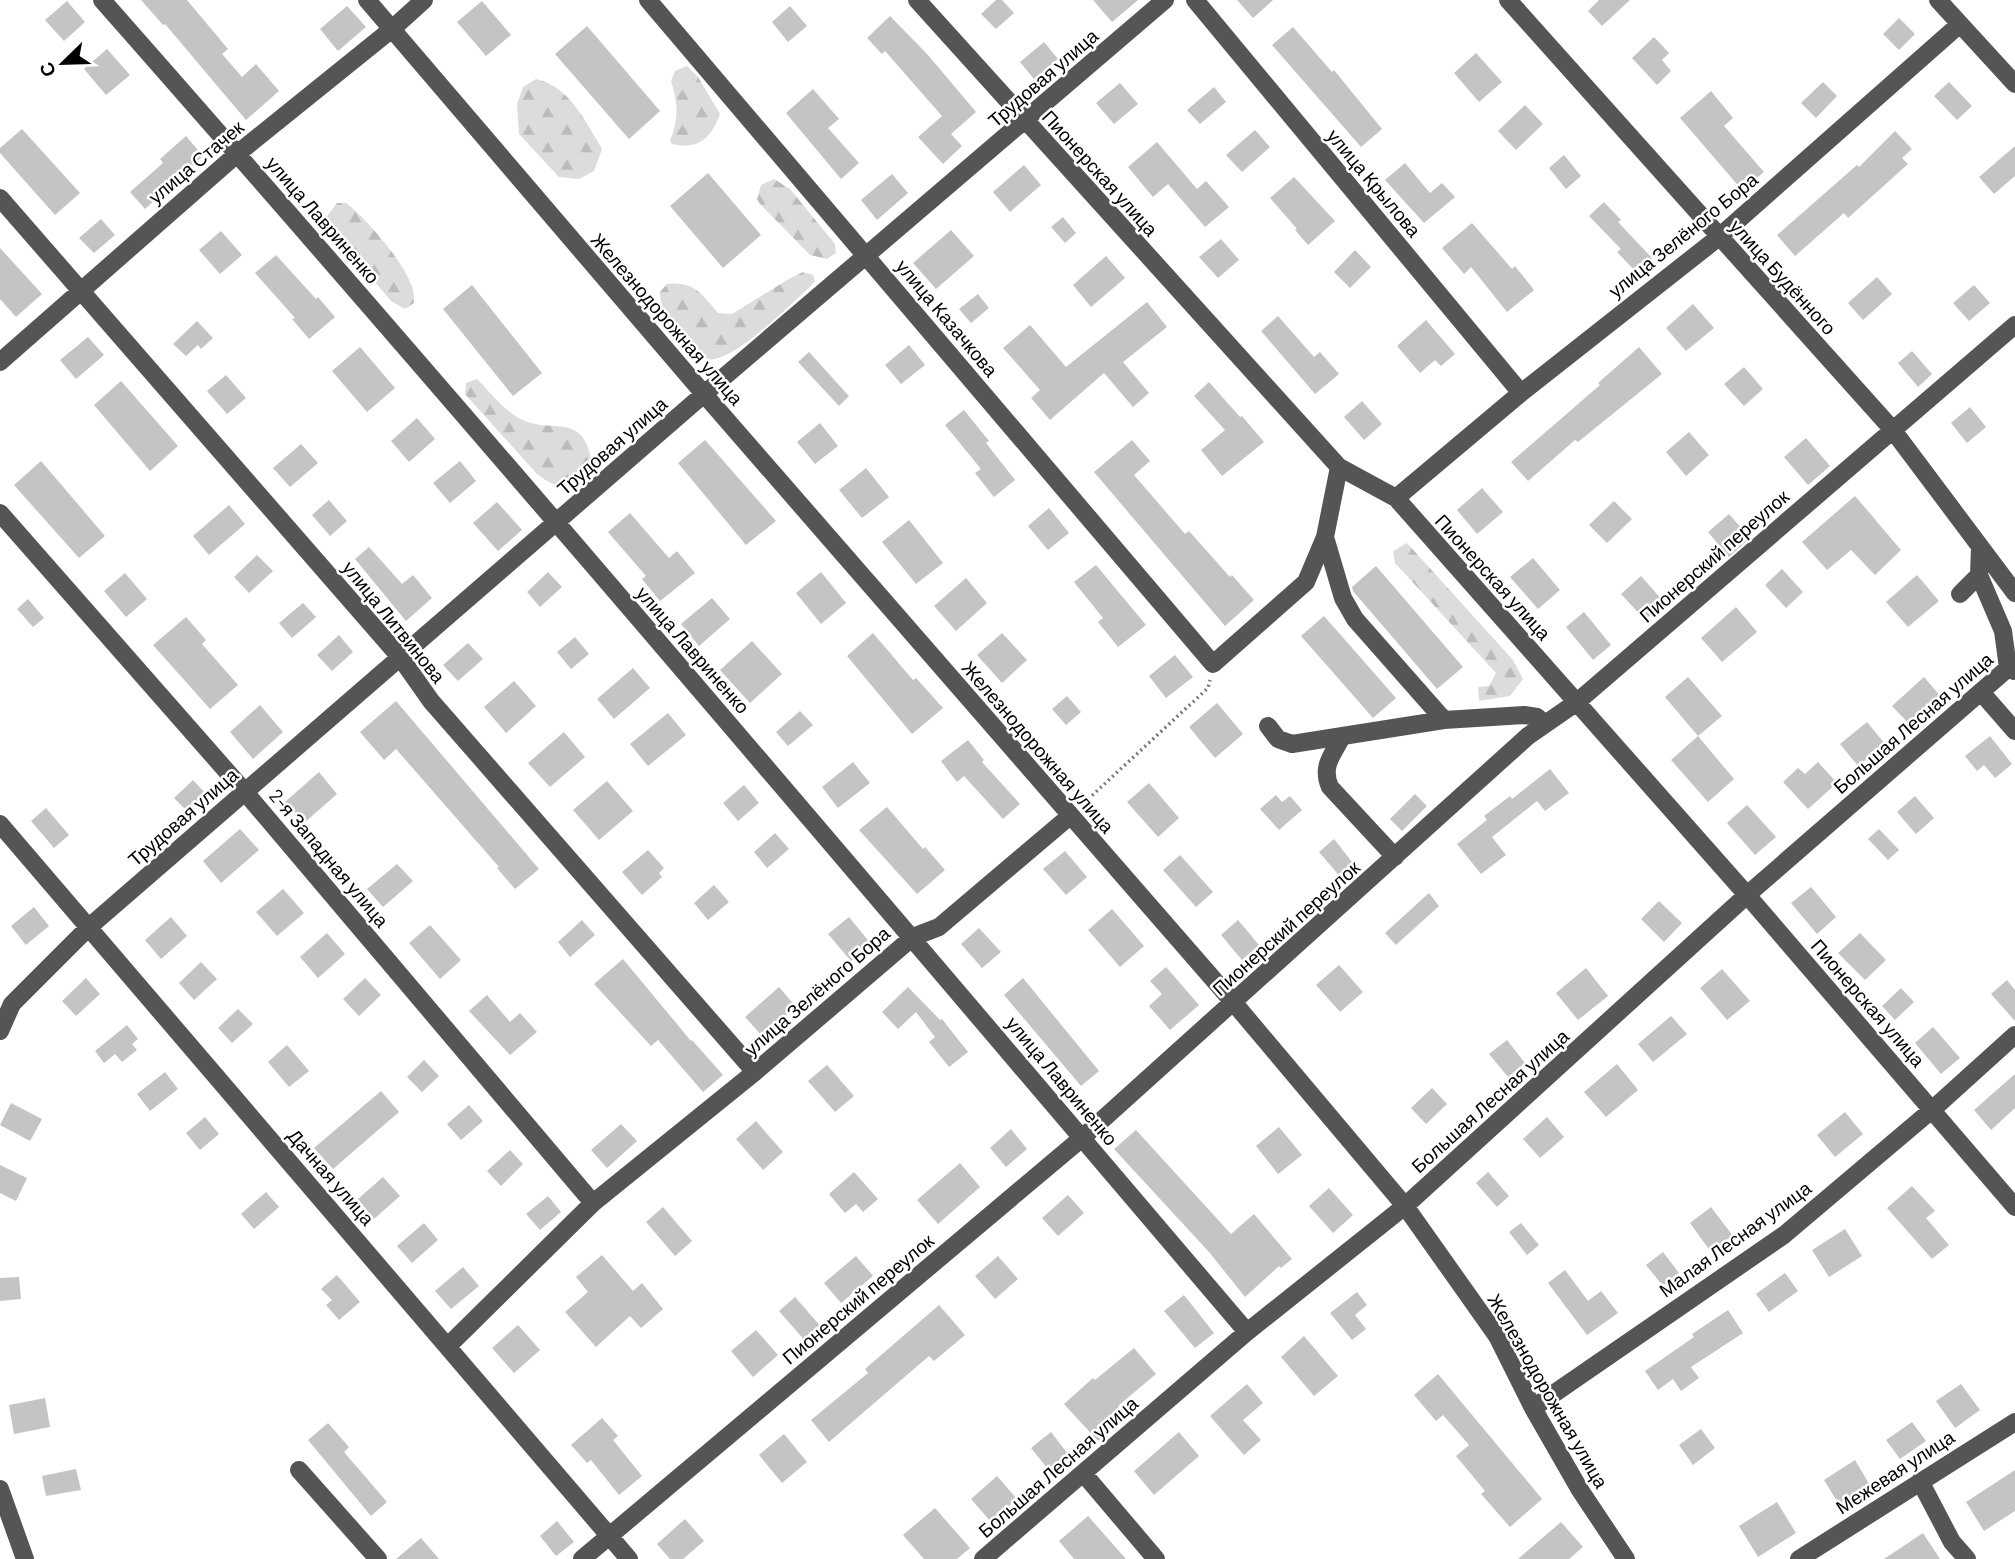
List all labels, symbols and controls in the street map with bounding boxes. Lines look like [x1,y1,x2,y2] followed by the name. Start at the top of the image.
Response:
[983,23,1103,132] street label: Трудовая улица
[28,28,98,98] north arrow
[34,59,60,81] text: С
[1038,105,1163,241] street label: Пионерская улица
[143,115,248,208] street label: улица Стачек
[1323,124,1426,242] street label: улица Крылова
[262,151,385,288] street label: улица Лавриненко
[1603,167,1762,302] street label: улица Зелёного Бора
[1726,214,1841,339] street label: улица Будённого
[586,228,749,410] street label: Железнодорожная улица
[892,254,1003,381] street label: улица Казачкова
[552,391,672,500] street label: Трудовая улица
[1634,484,1794,627] street label: Пионерский переулок
[1431,509,1556,645] street label: Пионерская улица
[338,556,451,688] street label: улица Литвинова
[632,581,755,718] street label: улица Лавриненко
[1828,647,1997,798] street label: Большая Лесная улица
[957,656,1120,838] street label: Железнодорожная улица
[123,762,243,871] street label: Трудовая улица
[265,784,394,932] street label: 2-я Западная улица
[1207,855,1365,1000] street label: Пионерский переулок
[739,921,894,1060] street label: улица Зелёного Бора
[1807,934,1930,1072] street label: Пионерская улица
[1002,1012,1123,1150] street label: улица Лавриненко
[1406,1024,1573,1177] street label: Большая Лесная улица
[283,1124,380,1230] street label: Дачная улица
[1654,1175,1816,1301] street label: Малая Лесная улица
[777,1228,939,1369] street label: Пионерский переулок
[1483,1290,1614,1492] street label: Железнодорожная улица
[973,1391,1142,1542] street label: Большая Лесная улица
[1831,1425,1959,1518] street label: Межевая улица

